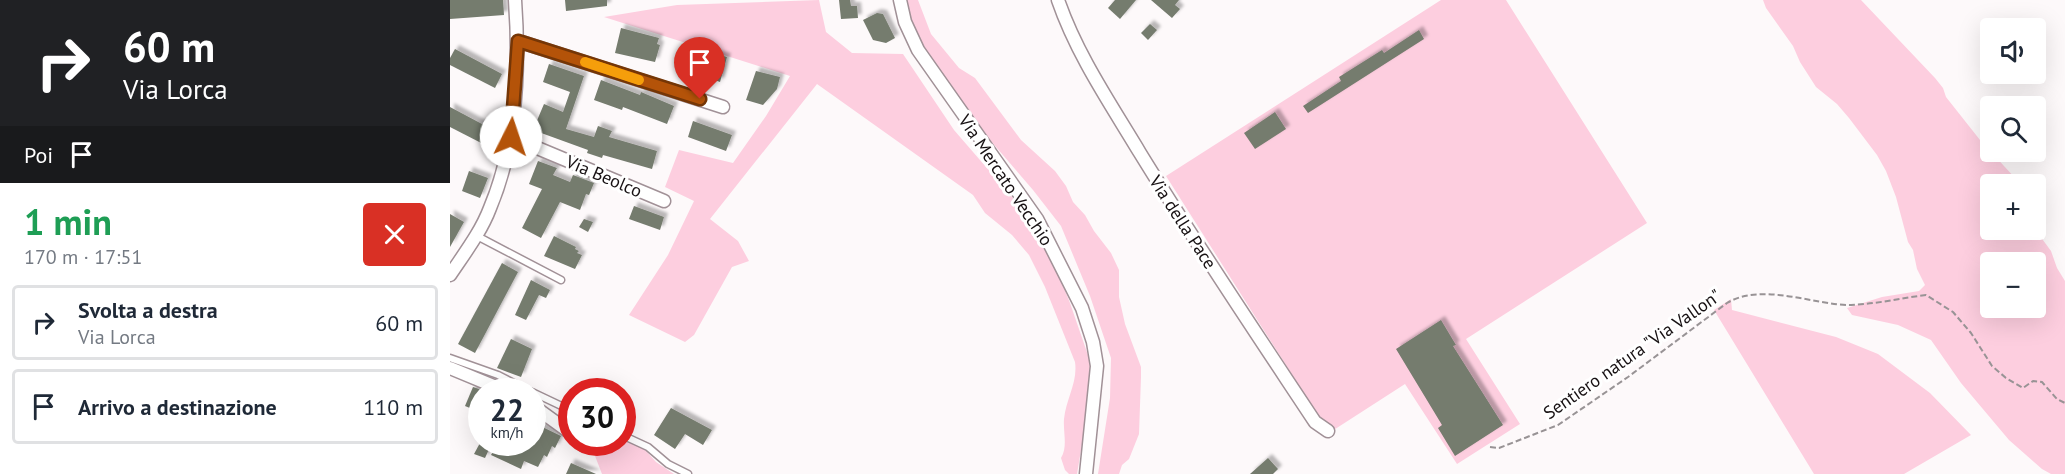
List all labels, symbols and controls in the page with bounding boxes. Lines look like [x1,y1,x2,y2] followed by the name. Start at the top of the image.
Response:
[1980,18,2046,318] map controls
[1980,18,2046,84] button: sound
[123,19,215,74] text: 60 m
[24,24,102,102] icon: right
[674,37,725,99] pin
[683,46,716,79] icon: arrive
[123,72,228,106] text: Via Lorca
[1980,96,2046,162] button: search
[479,105,543,169] position arrow
[953,109,1058,250] street label: Via Mercato Vecchio
[65,138,98,171] icon: arrive
[24,141,53,169] text: Poi
[562,149,646,202] street label: Via Beolco
[1144,170,1222,273] street label: Via della Pace
[1980,174,2046,240] button: +
[24,198,112,245] text: 1 min
[363,203,426,266] button: close
[24,244,142,270] text: 170 m · 17:51
[1980,252,2046,318] button: −
[1539,284,1725,424] street label: Sentiero natura "Via Vallon"
[78,296,218,324] text: Svolta a destra
[27,306,60,339] icon: right
[375,309,423,337] text: 60 m
[78,324,156,350] text: Via Lorca
[558,378,636,456] speed limit sign: 30
[27,390,60,423] icon: arrive
[490,390,524,429] text: 22
[78,393,277,421] text: Arrivo a destinazione
[363,393,423,421] text: 110 m
[491,423,523,442] text: km/h

